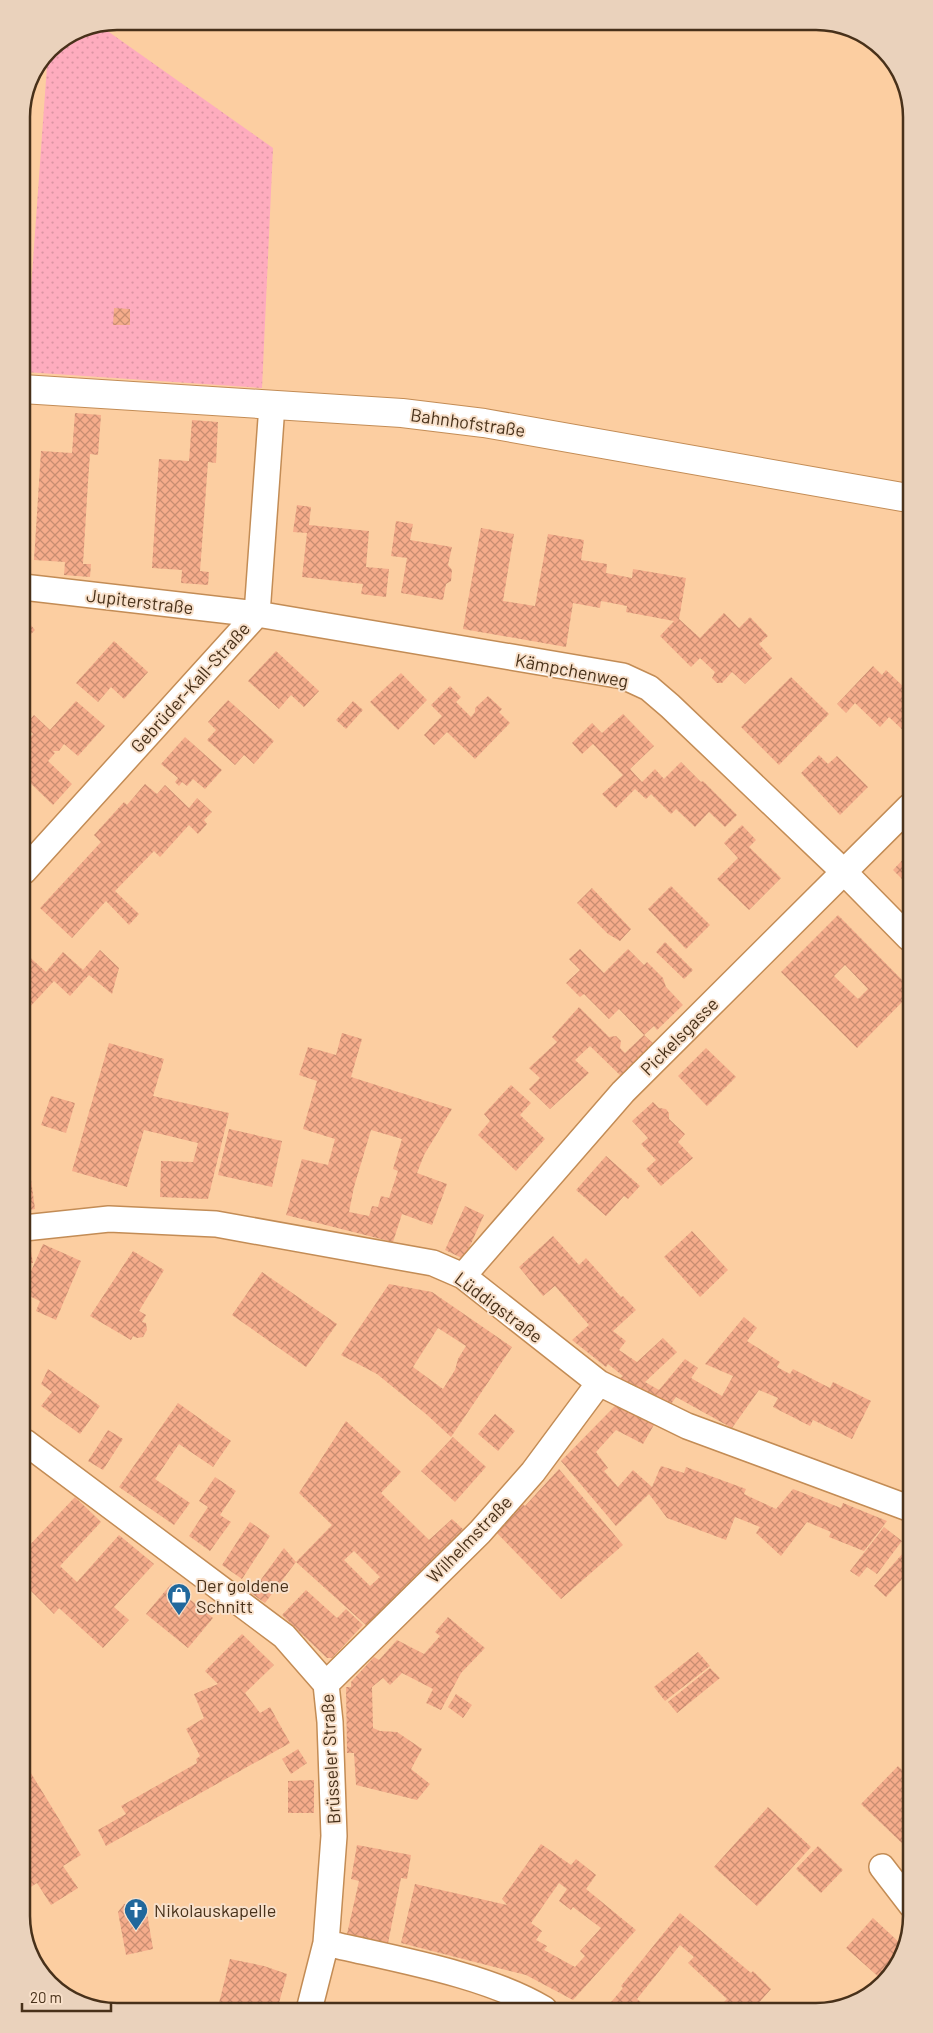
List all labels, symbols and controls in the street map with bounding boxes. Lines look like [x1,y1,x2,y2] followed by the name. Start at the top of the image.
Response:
[409,403,527,441] street label: Bahnhofstraße
[85,584,195,618] street label: Jupiterstraße
[126,617,254,757] street label: Gebrüder-Kall-Straße
[514,648,630,692] street label: Kämpchenweg
[635,992,723,1080] street label: Pickelsgasse
[451,1267,547,1347] street label: Lüddigstraße
[422,1491,516,1587] street label: Wilhelmstraße
[196,1574,289,1617] place label: Der goldene Schnitt
[166,1582,192,1616] shop icon: Der goldene Schnitt
[316,1693,344,1825] street label: Brüsseler Straße
[123,1897,149,1931] church icon: Nikolauskapelle
[154,1899,276,1921] place label: Nikolauskapelle
[22,1980,111,2012] scale bar
[30,1988,62,2006] text: 20 m

